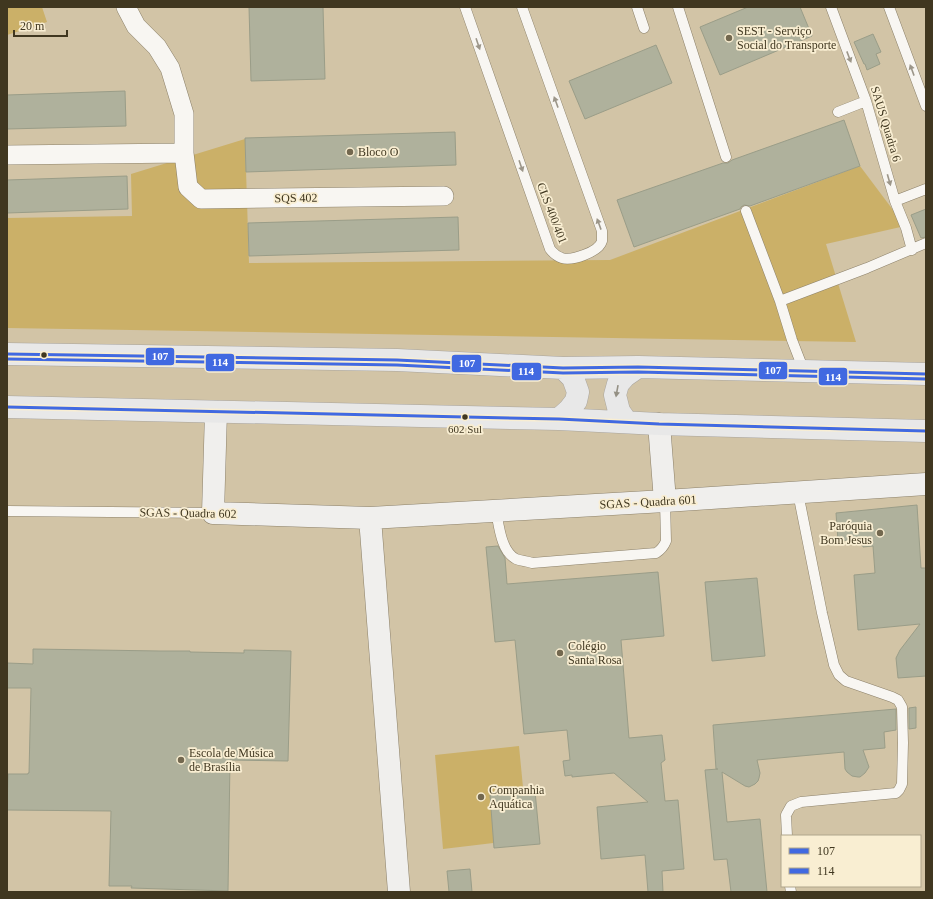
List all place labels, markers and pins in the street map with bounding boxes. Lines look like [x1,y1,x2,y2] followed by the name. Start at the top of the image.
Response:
[737,24,836,52] place label: SEST - Serviço Social do Transporte
[724,33,734,43] marker: SEST - Serviço Social do Transporte
[358,145,399,159] place label: Bloco O
[345,147,355,157] marker: Bloco O
[39,350,49,360] unlabelled marker
[460,412,470,422] marker: 602 Sul
[448,423,482,435] place label: 602 Sul
[820,519,873,547] place label: Paróquia Bom Jesus
[875,528,885,538] marker: Paróquia Bom Jesus
[568,639,622,667] place label: Colégio Santa Rosa
[555,648,565,658] marker: Colégio Santa Rosa
[189,746,274,774] place label: Escola de Música de Brasília
[176,755,186,765] marker: Escola de Música de Brasília
[489,783,545,811] place label: Companhia Aquática
[476,792,486,802] marker: Companhia Aquática

